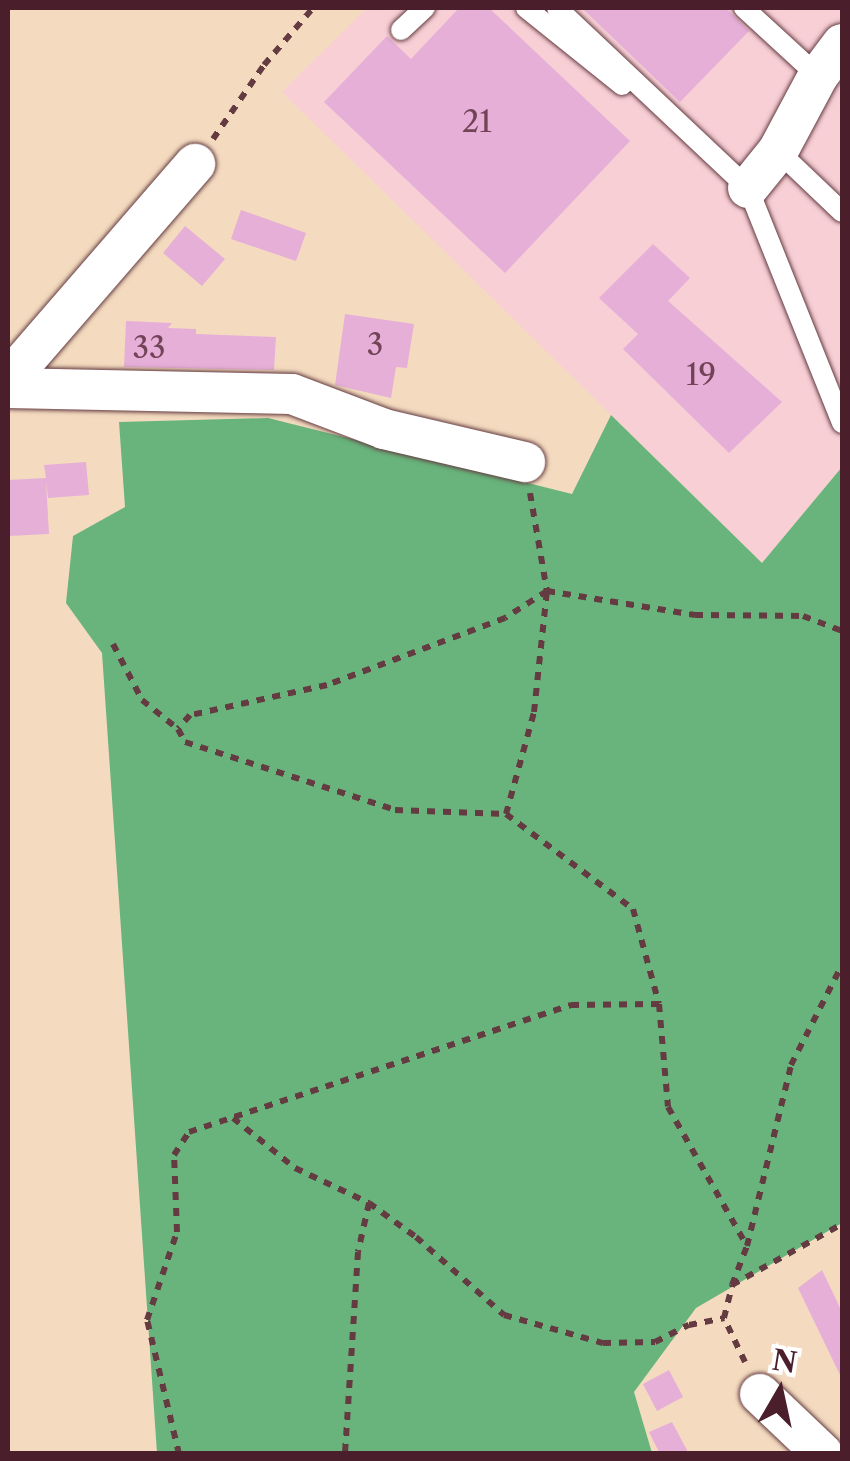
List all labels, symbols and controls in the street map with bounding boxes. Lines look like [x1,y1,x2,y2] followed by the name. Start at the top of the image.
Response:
[462,104,492,140] house number: 21
[367,327,383,363] house number: 3
[132,330,166,366] house number: 33
[686,357,716,393] house number: 19
[730,1341,830,1441] north arrow
[770,1343,799,1380] text: N

